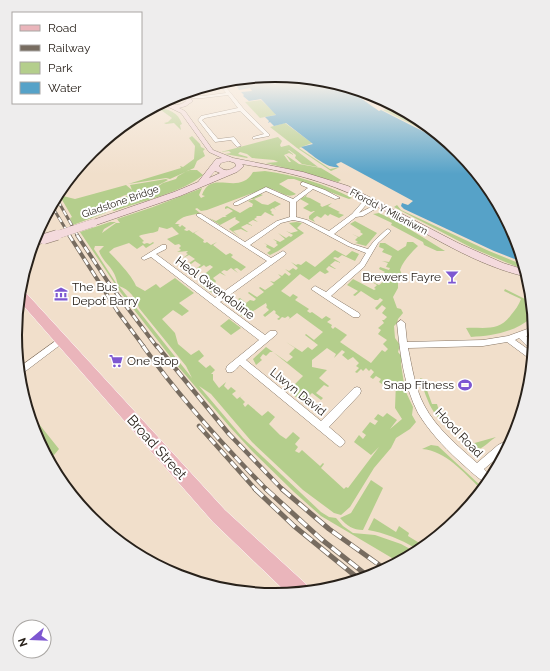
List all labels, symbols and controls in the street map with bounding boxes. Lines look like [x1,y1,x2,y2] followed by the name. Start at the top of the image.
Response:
[12,12,142,104] legend
[48,21,77,35] text: Road
[48,41,91,55] text: Railway
[48,61,73,75] text: Park
[48,81,82,95] text: Water
[80,183,160,220] street label: Gladstone Bridge
[348,186,429,237] street label: Ffordd Y Mileniwm
[173,254,257,322] street label: Heol Gwendoline
[444,269,460,285] bar icon: Brewers Fayre
[362,270,441,284] place label: Brewers Fayre
[72,280,139,308] place label: The Bus Depot Barry
[53,286,69,302] museum icon: The Bus Depot Barry
[108,353,124,369] supermarket icon: One Stop
[127,354,179,368] place label: One Stop
[267,365,329,419] street label: Llwyn David
[457,377,473,393] sports icon: Snap Fitness
[383,378,454,392] place label: Snap Fitness
[432,406,486,460] street label: Hood Road
[124,412,190,483] street label: Broad Street
[12,619,52,659] north arrow
[16,636,31,648] text: N

